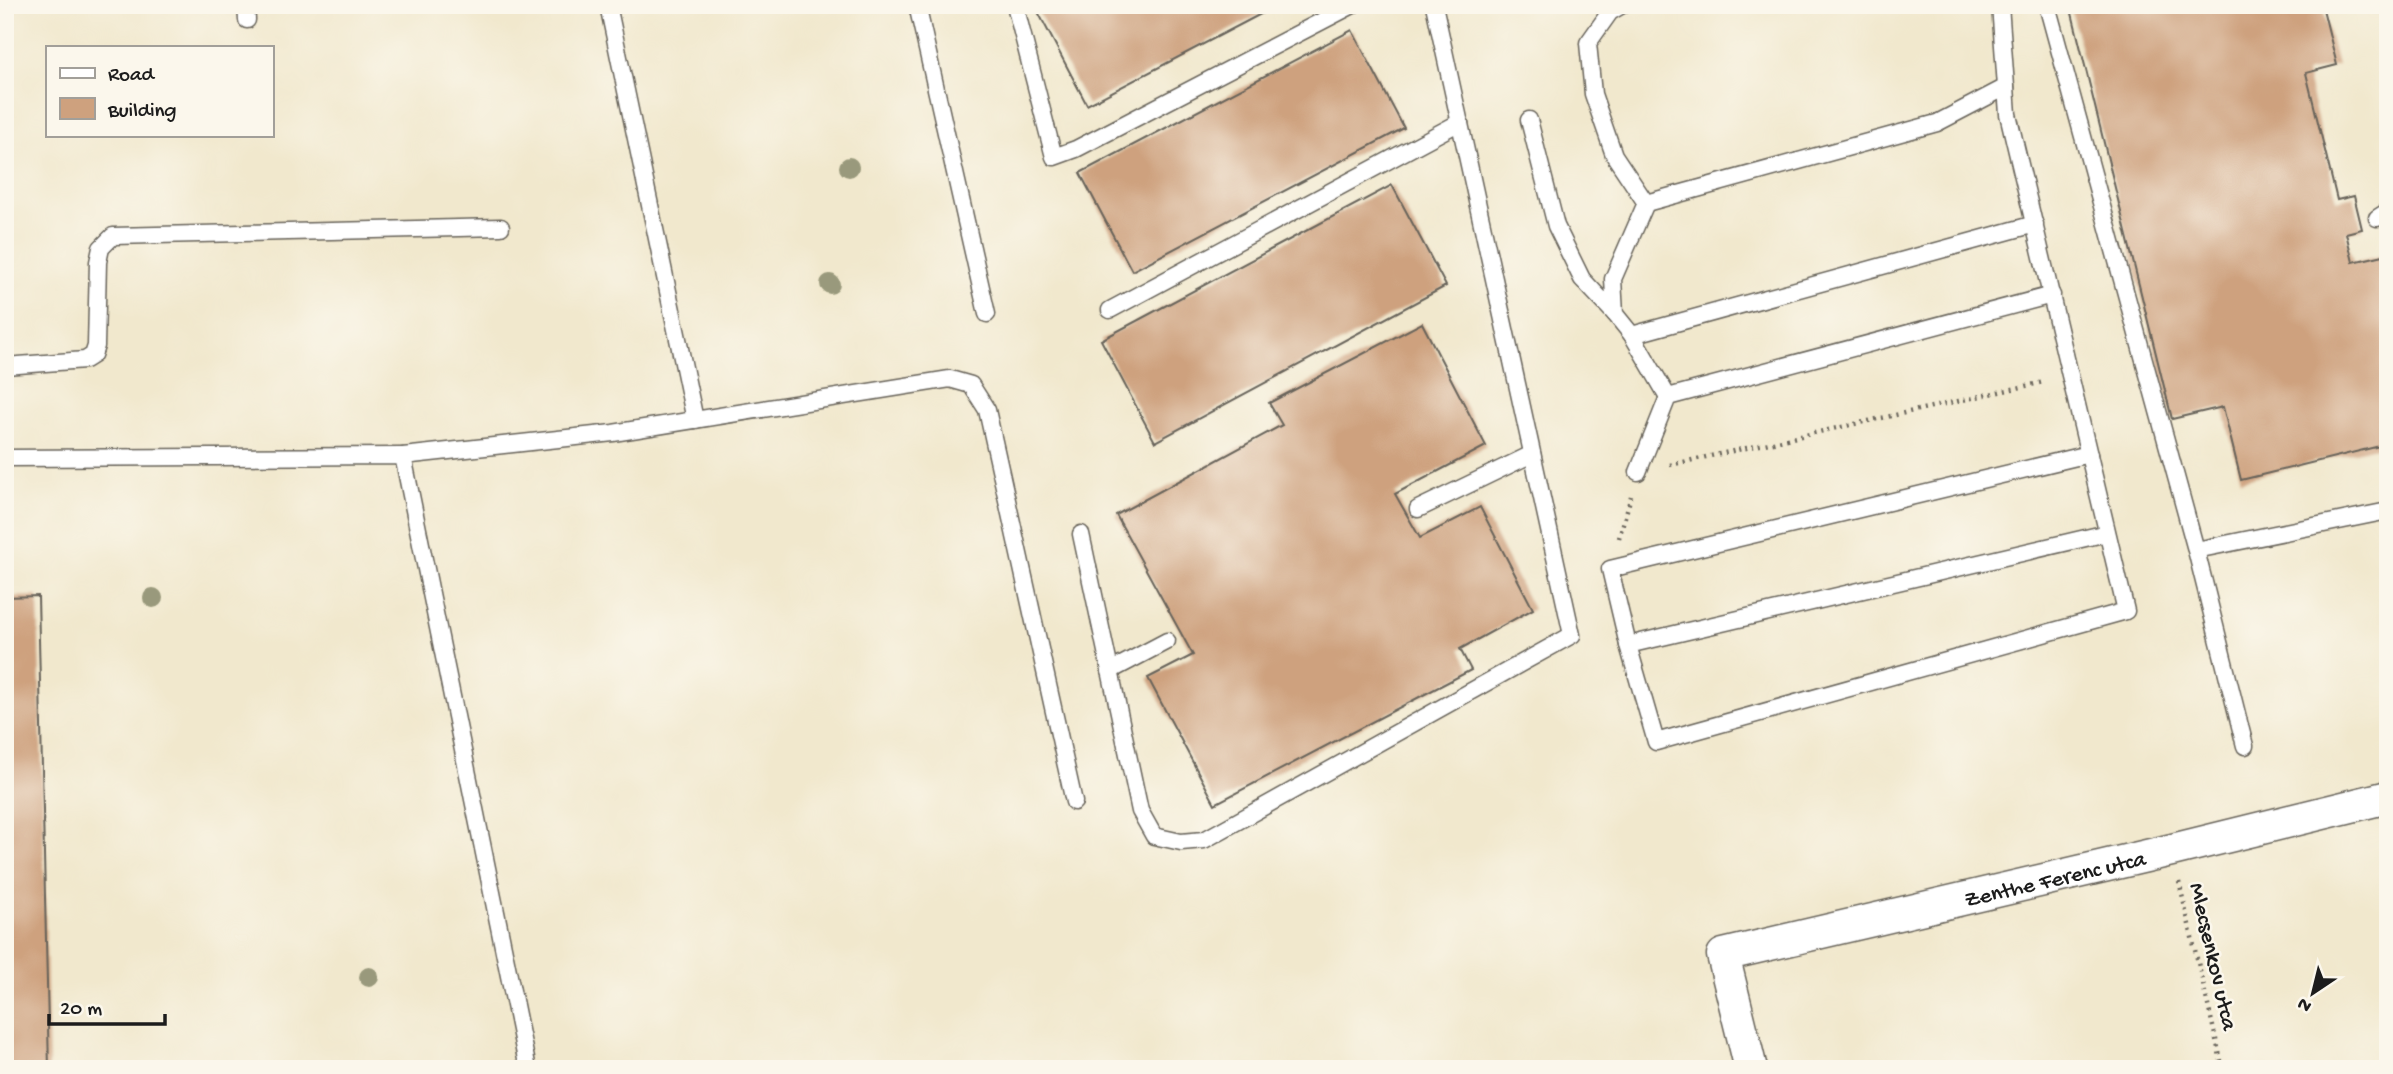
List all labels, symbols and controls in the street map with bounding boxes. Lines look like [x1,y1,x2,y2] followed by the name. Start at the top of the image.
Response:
[46,46,273,136] legend
[108,64,156,89] text: Road
[107,100,177,125] text: Building
[1962,846,2150,915] street label: Zenthe Ferenc utca
[2182,880,2242,1034] street label: Mlecsenkov utca
[2278,958,2348,1028] north arrow
[49,983,164,1027] scale bar
[2294,991,2317,1017] text: N
[60,998,102,1023] text: 20 m

